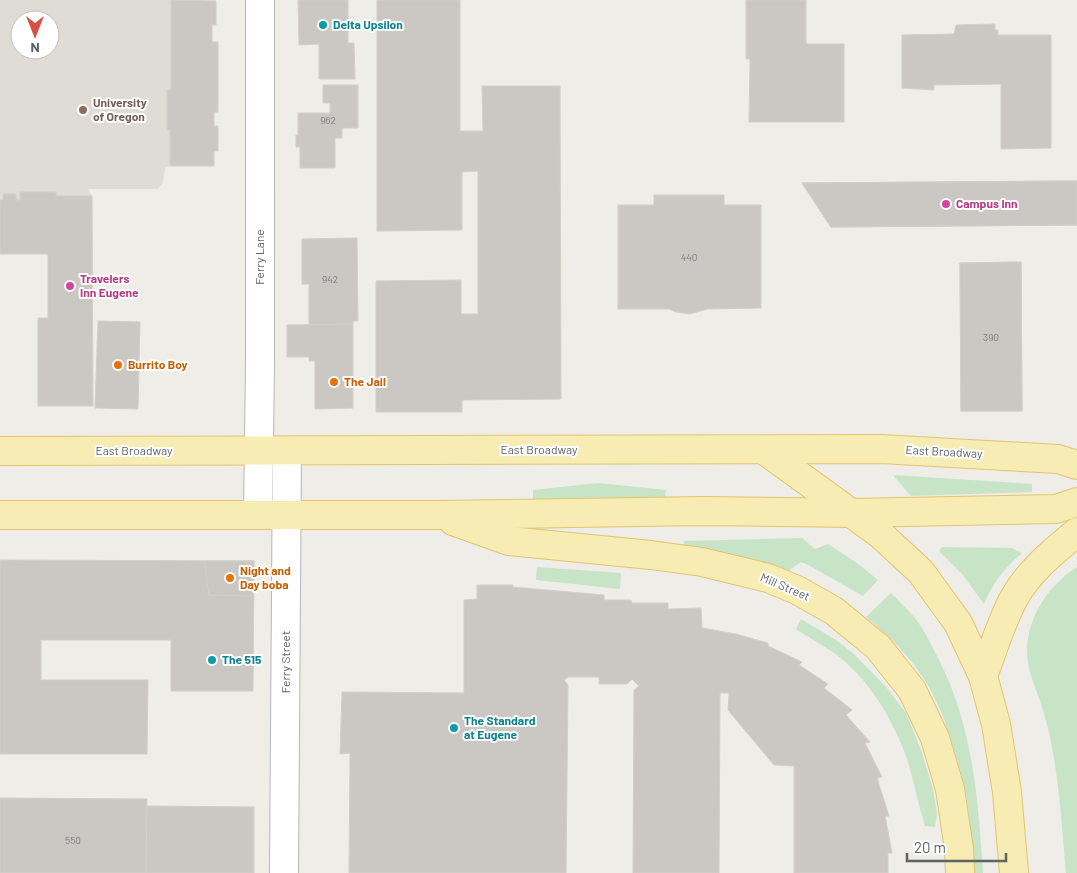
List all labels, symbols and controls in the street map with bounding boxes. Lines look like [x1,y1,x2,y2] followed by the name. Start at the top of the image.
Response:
[10,10,60,60] north arrow
[333,17,403,31] place label: Delta Upsilon
[317,19,329,31] marker: Delta Upsilon
[30,40,40,57] text: N
[93,95,147,123] place label: University of Oregon
[77,104,89,116] marker: University of Oregon
[320,114,336,126] house number: 962
[956,196,1018,210] place label: Campus Inn
[940,198,952,210] marker: Campus Inn
[252,229,266,285] street label: Ferry Lane
[681,251,697,263] house number: 440
[80,271,139,299] place label: Travelers Inn Eugene
[322,273,338,285] house number: 942
[64,280,76,292] marker: Travelers Inn Eugene
[983,331,999,343] house number: 390
[128,357,188,371] place label: Burrito Boy
[112,359,124,371] marker: Burrito Boy
[344,374,386,388] place label: The Jail
[328,376,340,388] marker: The Jail
[500,442,578,456] street label: East Broadway
[905,442,983,460] street label: East Broadway
[95,443,173,457] street label: East Broadway
[240,563,291,591] place label: Night and Day boba
[759,569,812,603] street label: Mill Street
[224,572,236,584] marker: Night and Day boba
[278,631,292,693] street label: Ferry Street
[222,652,262,666] place label: The 515
[206,654,218,666] marker: The 515
[464,713,536,741] place label: The Standard at Eugene
[448,722,460,734] marker: The Standard at Eugene
[907,830,1006,862] scale bar
[65,834,81,846] house number: 550
[914,838,946,856] text: 20 m

